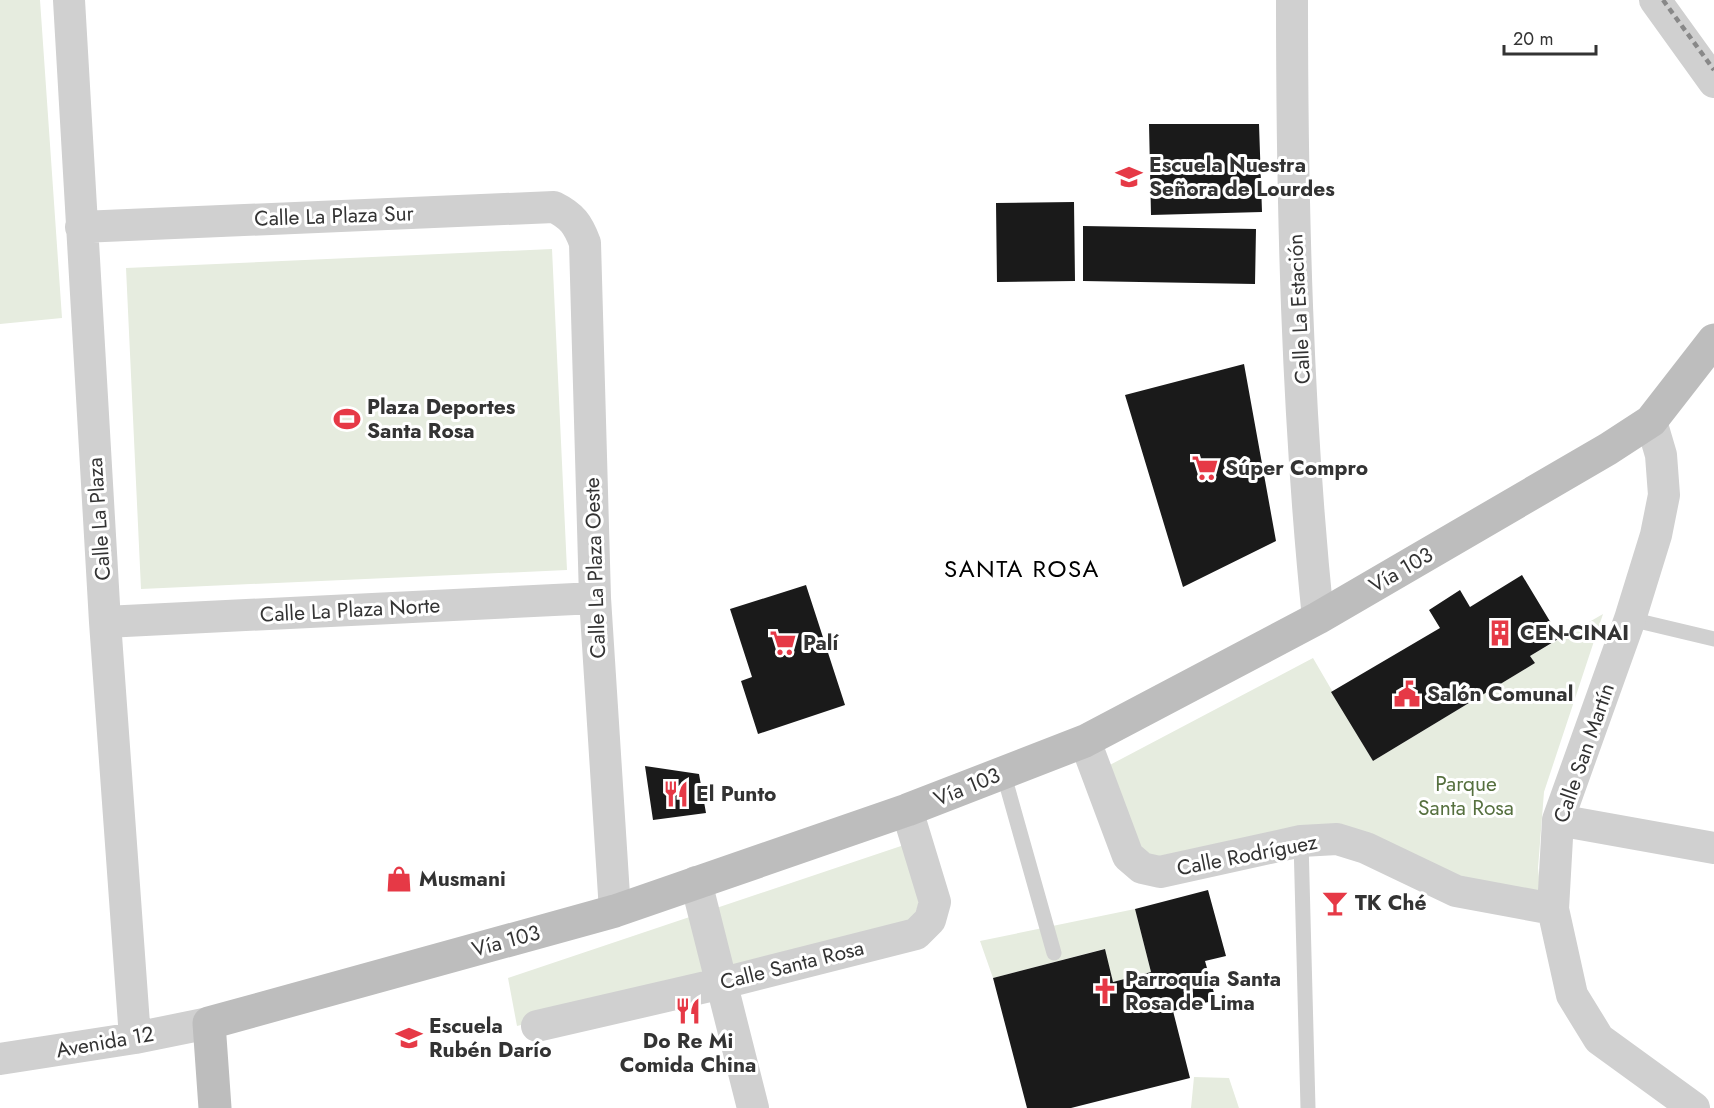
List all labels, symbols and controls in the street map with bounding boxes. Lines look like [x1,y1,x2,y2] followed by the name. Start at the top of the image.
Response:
[1504,18,1596,56] scale bar
[1513,26,1553,52] text: 20 m
[1149,150,1335,204] place label: Escuela Nuestra Señora de Lourdes
[1114,162,1144,192] school or university icon: Escuela Nuestra Señora de Lourdes
[254,198,415,234] street label: Calle La Plaza Sur
[1280,233,1318,385] street label: Calle La Estación
[367,392,516,446] place label: Plaza Deportes Santa Rosa
[332,404,362,434] sports icon: Plaza Deportes Santa Rosa
[1190,453,1220,483] supermarket icon: Súper Compro
[1225,453,1368,483] place label: Súper Compro
[80,456,118,582] street label: Calle La Plaza
[577,477,613,659] street label: Calle La Plaza Oeste
[1364,540,1438,600] street label: Vía 103
[944,551,1100,586] district label: SANTA ROSA
[259,590,441,630] street label: Calle La Plaza Norte
[1485,618,1515,648] building icon: CEN-CINAI
[1520,618,1629,648] place label: CEN-CINAI
[768,628,798,658] supermarket icon: Palí
[803,628,839,658] place label: Palí
[1392,679,1422,709] public building icon: Salón Comunal
[1427,679,1573,709] place label: Salón Comunal
[1546,679,1622,827] street label: Calle San Martín
[929,760,1005,814] street label: Vía 103
[1418,769,1514,823] park label: Parque Santa Rosa
[661,779,691,809] restaurant icon: El Punto
[696,779,777,809] place label: El Punto
[1174,827,1320,883] street label: Calle Rodríguez
[384,864,414,894] shop icon: Musmani
[419,864,506,894] place label: Musmani
[1320,888,1350,918] bar icon: TK Ché
[1355,888,1426,918] place label: TK Ché
[469,918,543,964] street label: Vía 103
[717,933,867,997] street label: Calle Santa Rosa
[1125,964,1281,1018] place label: Parroquia Santa Rosa de Lima
[1090,976,1120,1006] church icon: Parroquia Santa Rosa de Lima
[673,996,703,1026] restaurant icon: Do Re Mi Comida China
[429,1011,552,1065] place label: Escuela Rubén Darío
[54,1019,156,1065] street label: Avenida 12
[394,1023,424,1053] school or university icon: Escuela Rubén Darío
[620,1026,756,1080] place label: Do Re Mi Comida China

